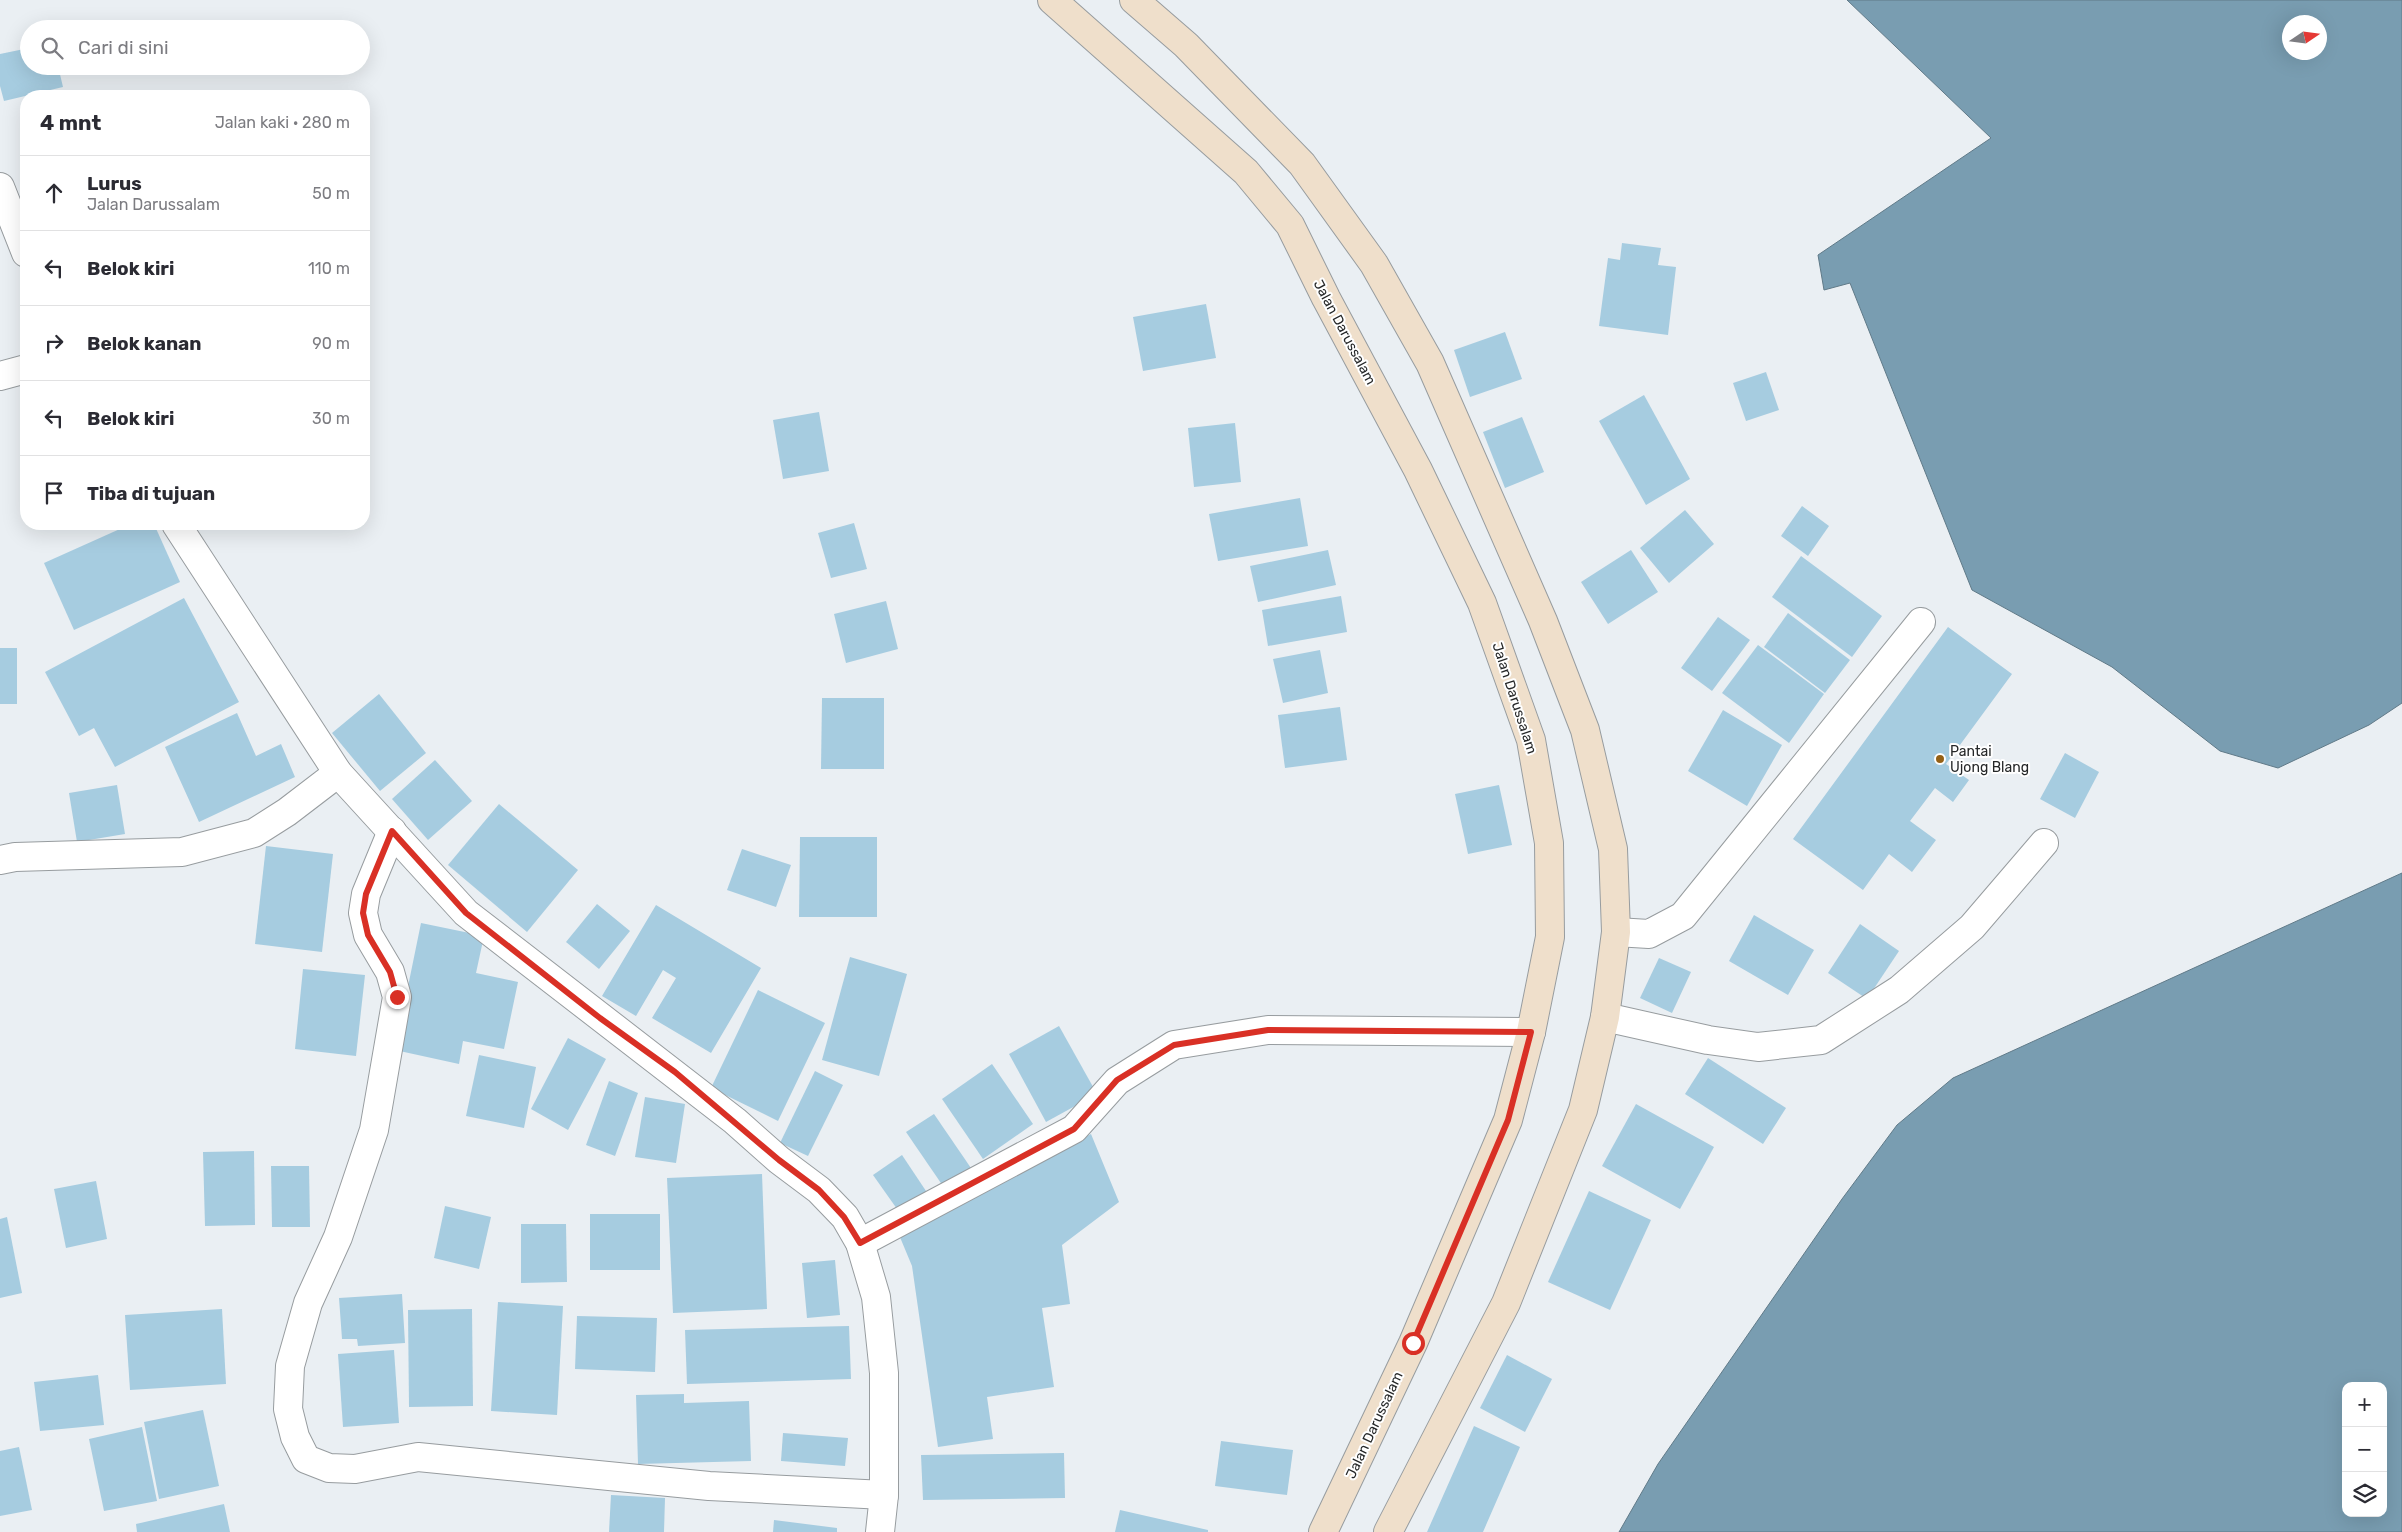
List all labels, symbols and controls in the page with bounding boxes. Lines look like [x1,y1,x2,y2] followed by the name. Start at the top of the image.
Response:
[2282,15,2327,60] north arrow
[20,20,370,75] search box
[38,34,66,62] icon: search
[78,36,169,59] text: Cari di sini
[40,110,101,135] text: 4 mnt
[215,113,350,132] text: Jalan kaki · 280 m
[87,172,142,195] text: Lurus
[40,179,68,207] icon: ahead
[312,184,350,203] text: 50 m
[87,195,220,214] text: Jalan Darussalam
[40,254,68,282] icon: left
[87,257,174,280] text: Belok kiri
[308,259,350,278] text: 110 m
[1310,277,1379,388] street label: Jalan Darussalam
[40,329,68,357] icon: right
[87,332,202,355] text: Belok kanan
[312,334,350,353] text: 90 m
[40,404,68,432] icon: left
[87,407,174,430] text: Belok kiri
[312,409,350,428] text: 30 m
[40,479,68,507] icon: arrive
[87,482,215,505] text: Tiba di tujuan
[1488,640,1541,756] street label: Jalan Darussalam
[1950,743,2029,776] place label: Pantai Ujong Blang
[1934,753,1946,765] marker: Pantai Ujong Blang
[386,986,409,1009] route end
[1402,1332,1425,1355] route start
[1342,1369,1407,1482] street label: Jalan Darussalam
[2342,1382,2387,1517] map controls
[2342,1382,2387,1427] button: +
[2342,1427,2387,1472] button: −
[2342,1472,2387,1517] button: layers

